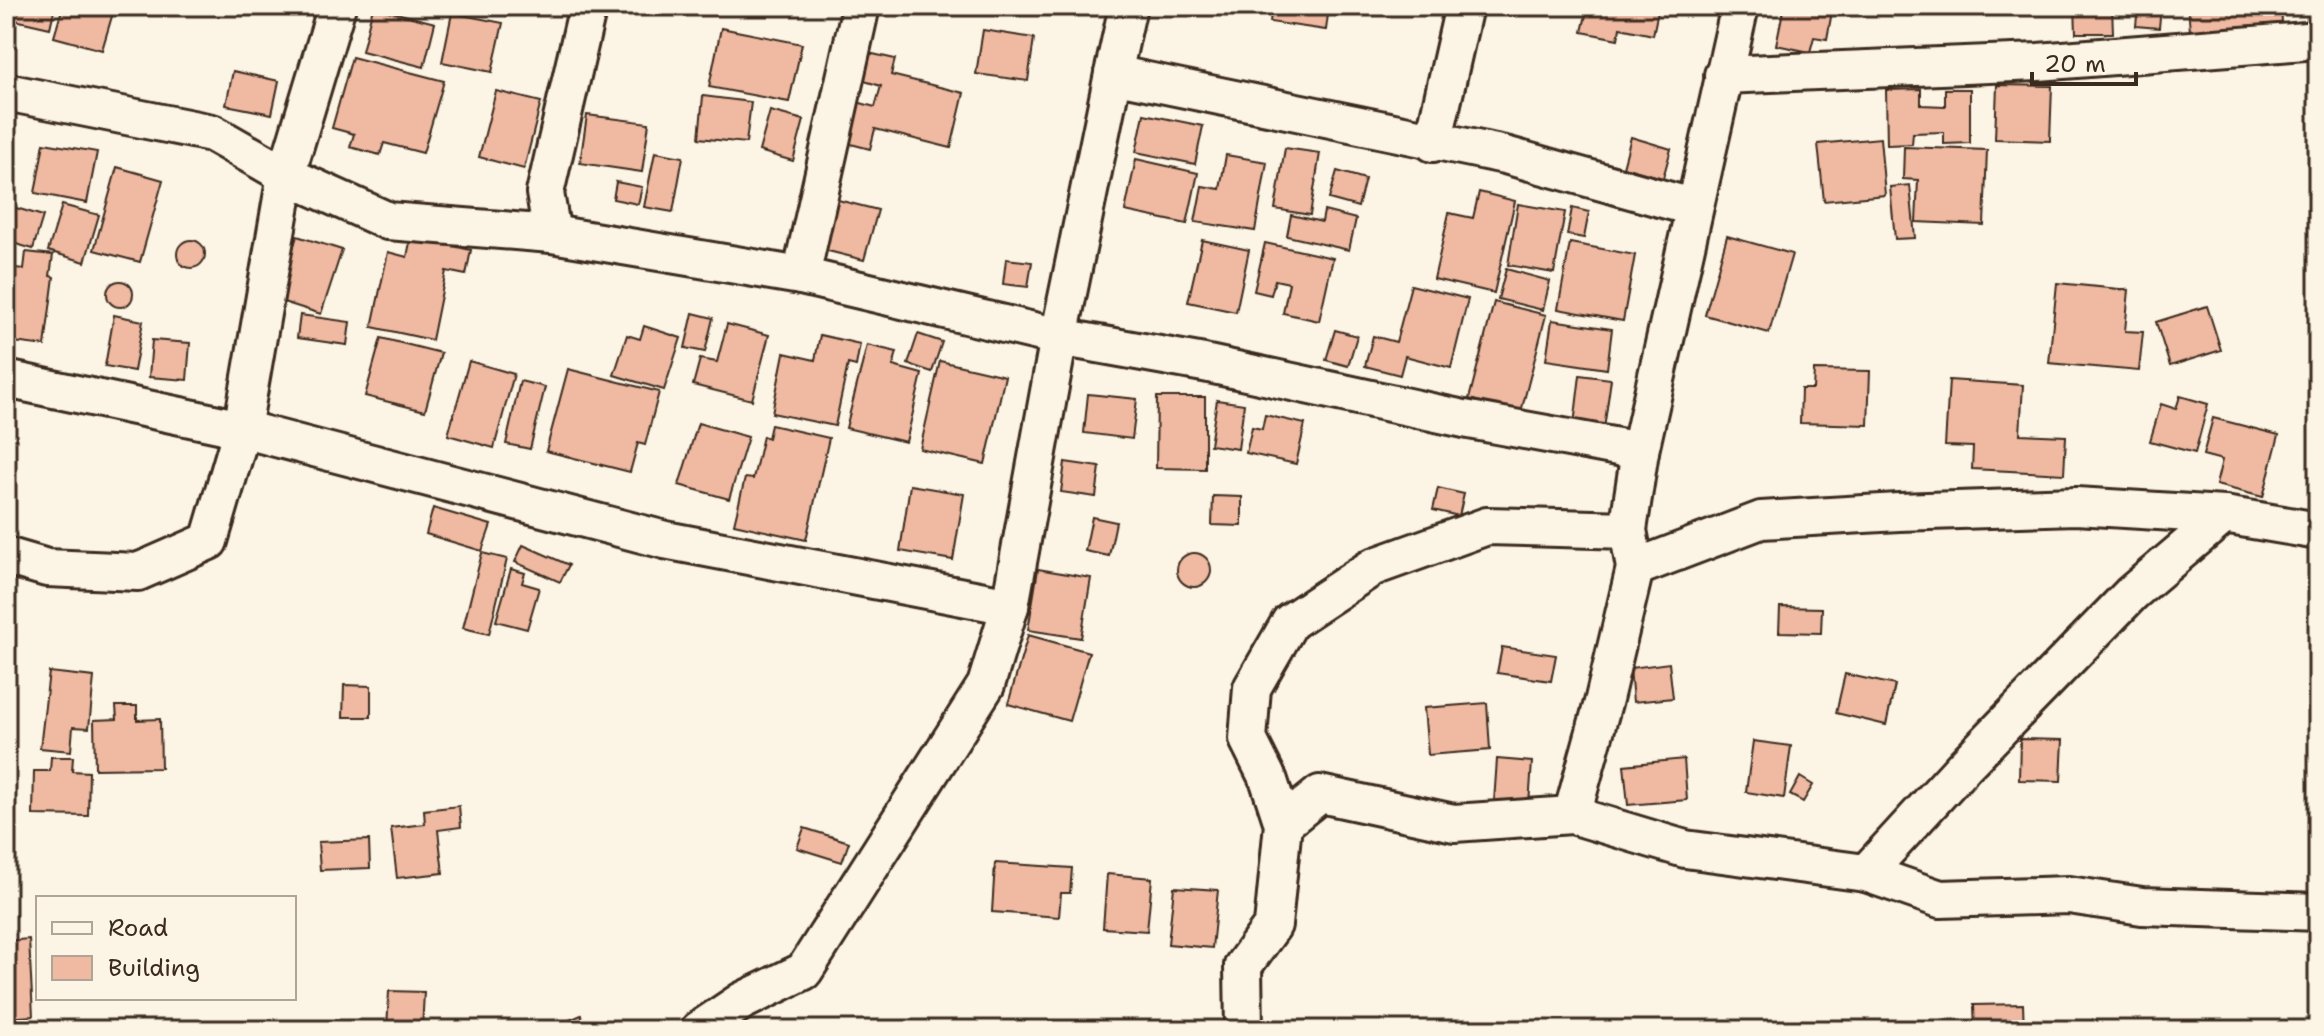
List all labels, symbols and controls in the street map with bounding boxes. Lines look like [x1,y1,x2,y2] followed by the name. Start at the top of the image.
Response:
[2032,36,2136,86] scale bar
[2044,48,2106,80] text: 20 m
[36,896,296,1000] legend
[108,912,168,944] text: Road
[108,952,200,984] text: Building

